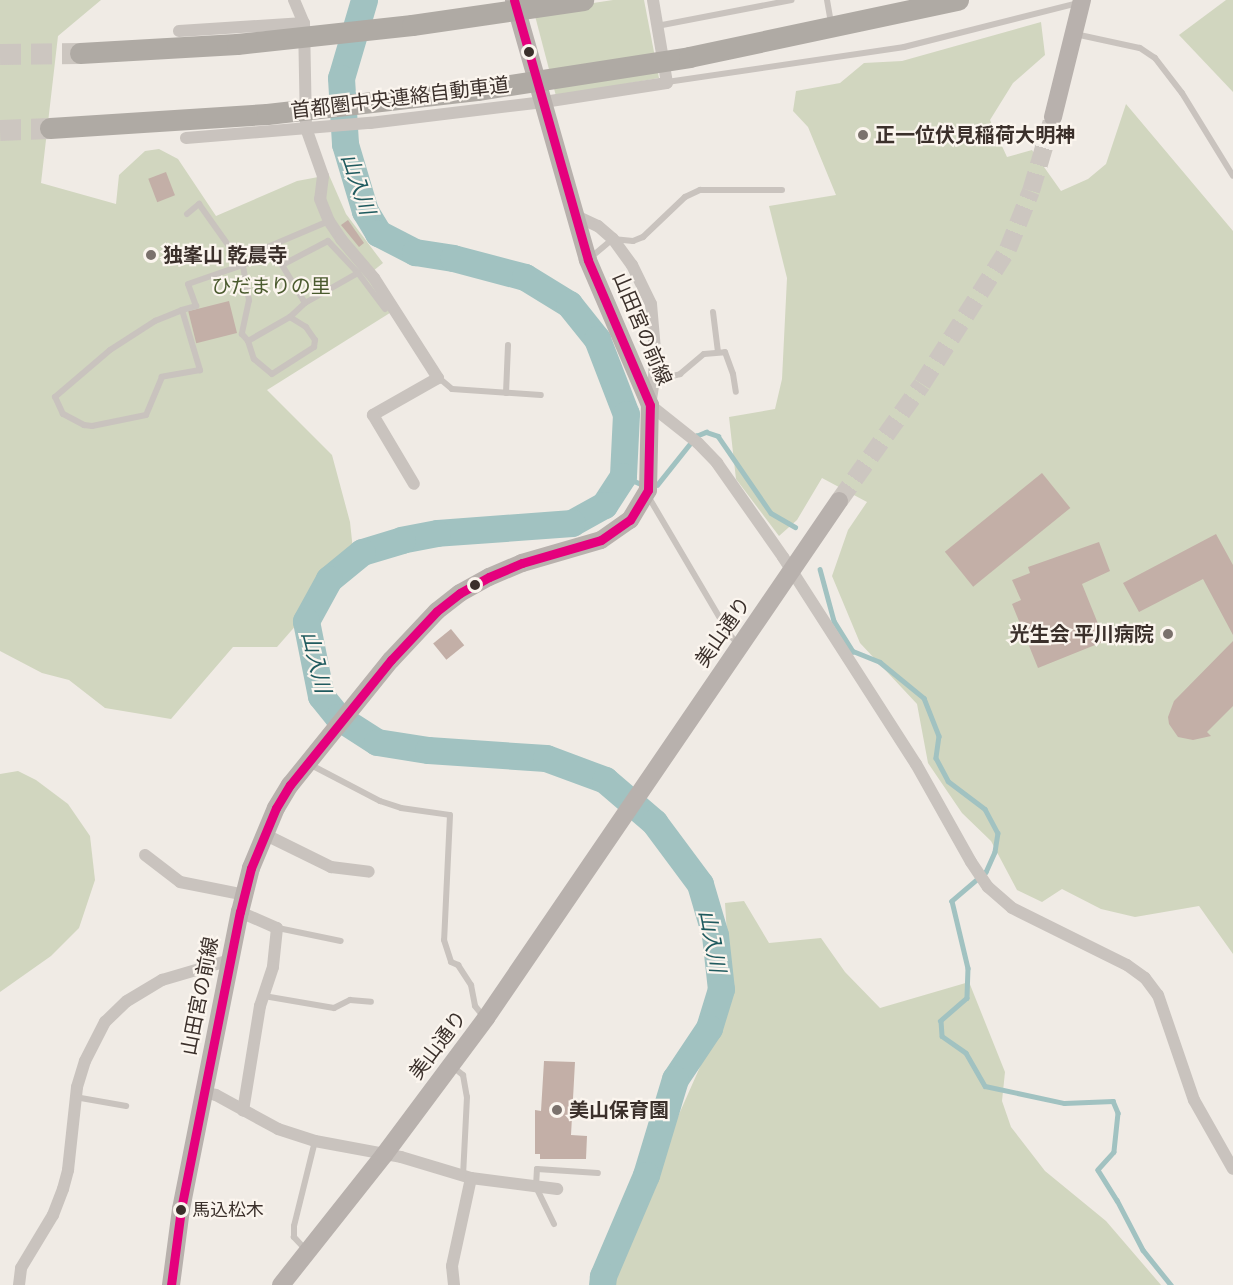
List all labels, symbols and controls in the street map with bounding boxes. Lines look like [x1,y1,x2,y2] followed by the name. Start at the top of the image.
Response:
[523,46,535,58] unlabelled marker
[289,73,511,123] street label: 首都圏中央連絡自動車道
[875,123,1075,147] place label: 正一位伏見稲荷大明神
[856,128,870,142] marker: 正一位伏見稲荷大明神
[336,150,380,218] water label: 山入川
[163,243,288,267] place label: 独峯山 乾晨寺
[144,248,158,262] marker: 独峯山 乾晨寺
[608,269,676,389] street label: 山田宮の前線
[211,274,331,298] park label: ひだまりの里
[469,579,481,591] unlabelled marker
[690,592,756,672] street label: 美山通り
[1009,622,1154,646] place label: 光生会 平川病院
[1159,625,1177,643] marker: 光生会 平川病院
[296,628,336,696] water label: 山入川
[694,908,730,974] water label: 山入川
[177,935,223,1057] street label: 山田宮の前線
[404,1006,472,1084] street label: 美山通り
[569,1098,669,1122] place label: 美山保育園
[550,1103,564,1117] marker: 美山保育園
[192,1199,264,1221] place label: 馬込松木
[175,1204,187,1216] marker: 馬込松木

